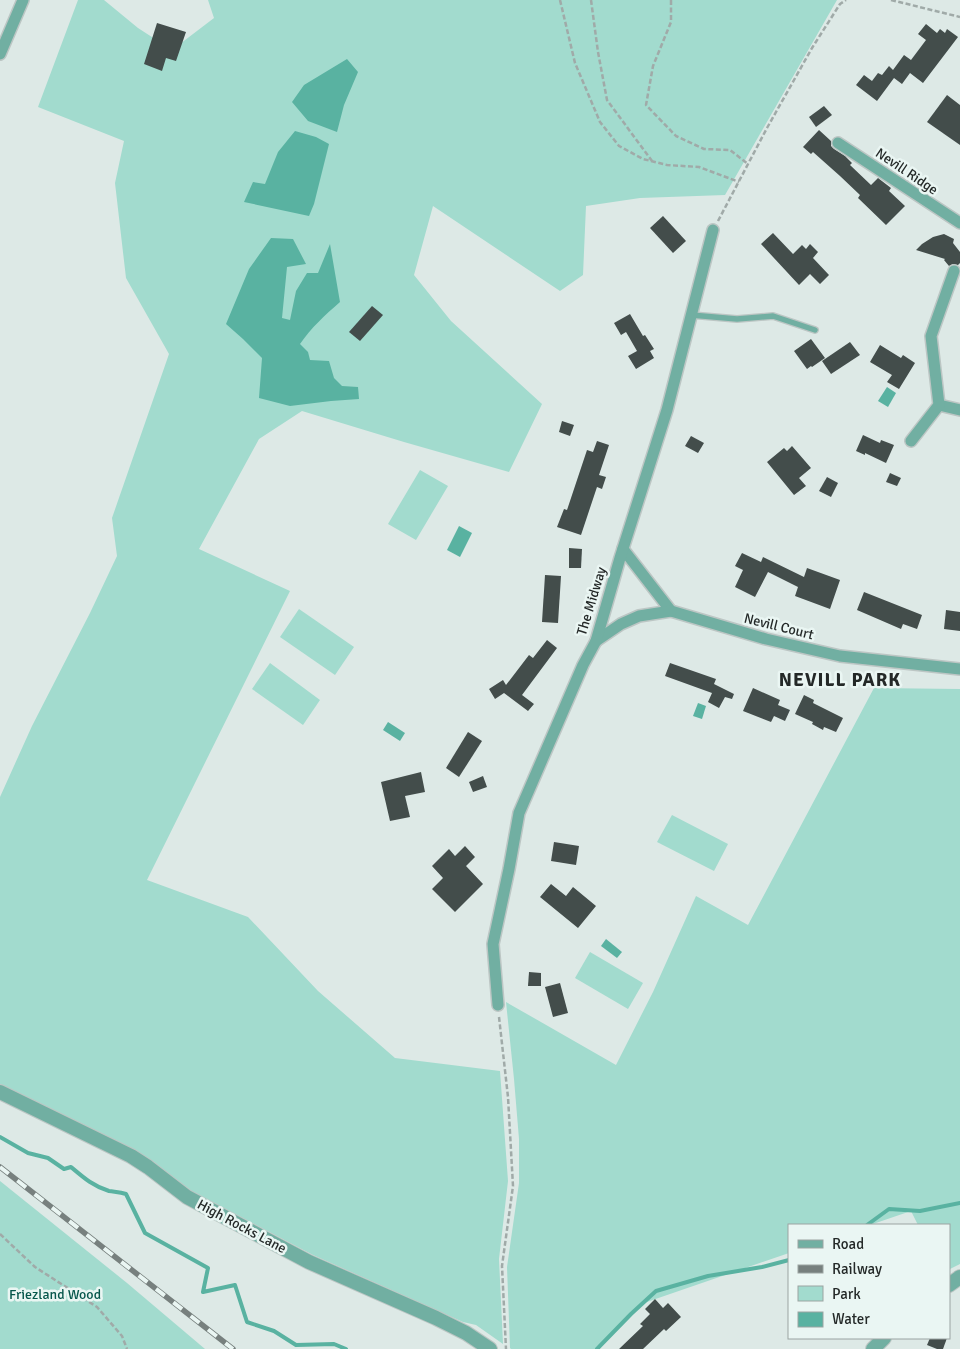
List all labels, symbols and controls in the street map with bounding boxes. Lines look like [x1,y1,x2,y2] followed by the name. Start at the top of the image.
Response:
[872,144,941,198] street label: Nevill Ridge
[573,564,610,637] street label: The Midway
[742,610,816,643] street label: Nevill Court
[779,668,901,692] district label: NEVILL PARK
[194,1196,289,1257] street label: High Rocks Lane
[788,1224,950,1339] legend
[832,1235,864,1253] text: Road
[832,1260,882,1278] text: Railway
[832,1285,861,1303] text: Park
[9,1286,101,1303] park label: Friezland Wood
[832,1310,870,1328] text: Water

